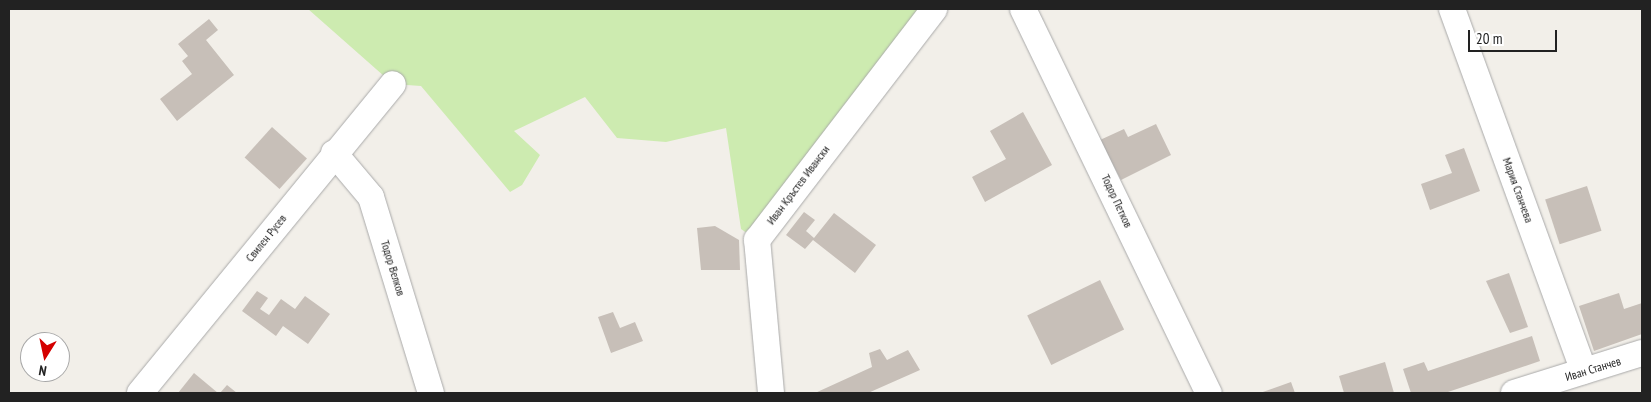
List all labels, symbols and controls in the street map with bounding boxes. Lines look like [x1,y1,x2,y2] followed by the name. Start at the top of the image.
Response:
[1471,20,1560,52] scale bar
[1476,29,1502,48] text: 20 m
[764,143,832,227] street label: Иван Кръстев Ивански
[1500,155,1536,225] street label: Мария Станчева
[1098,172,1136,230] street label: Тодор Петков
[242,211,290,265] street label: Свилен Русев
[378,238,408,298] street label: Тодор Велков
[20,332,70,382] north arrow
[1564,354,1622,384] street label: Иван Станчев
[37,361,48,380] text: N

